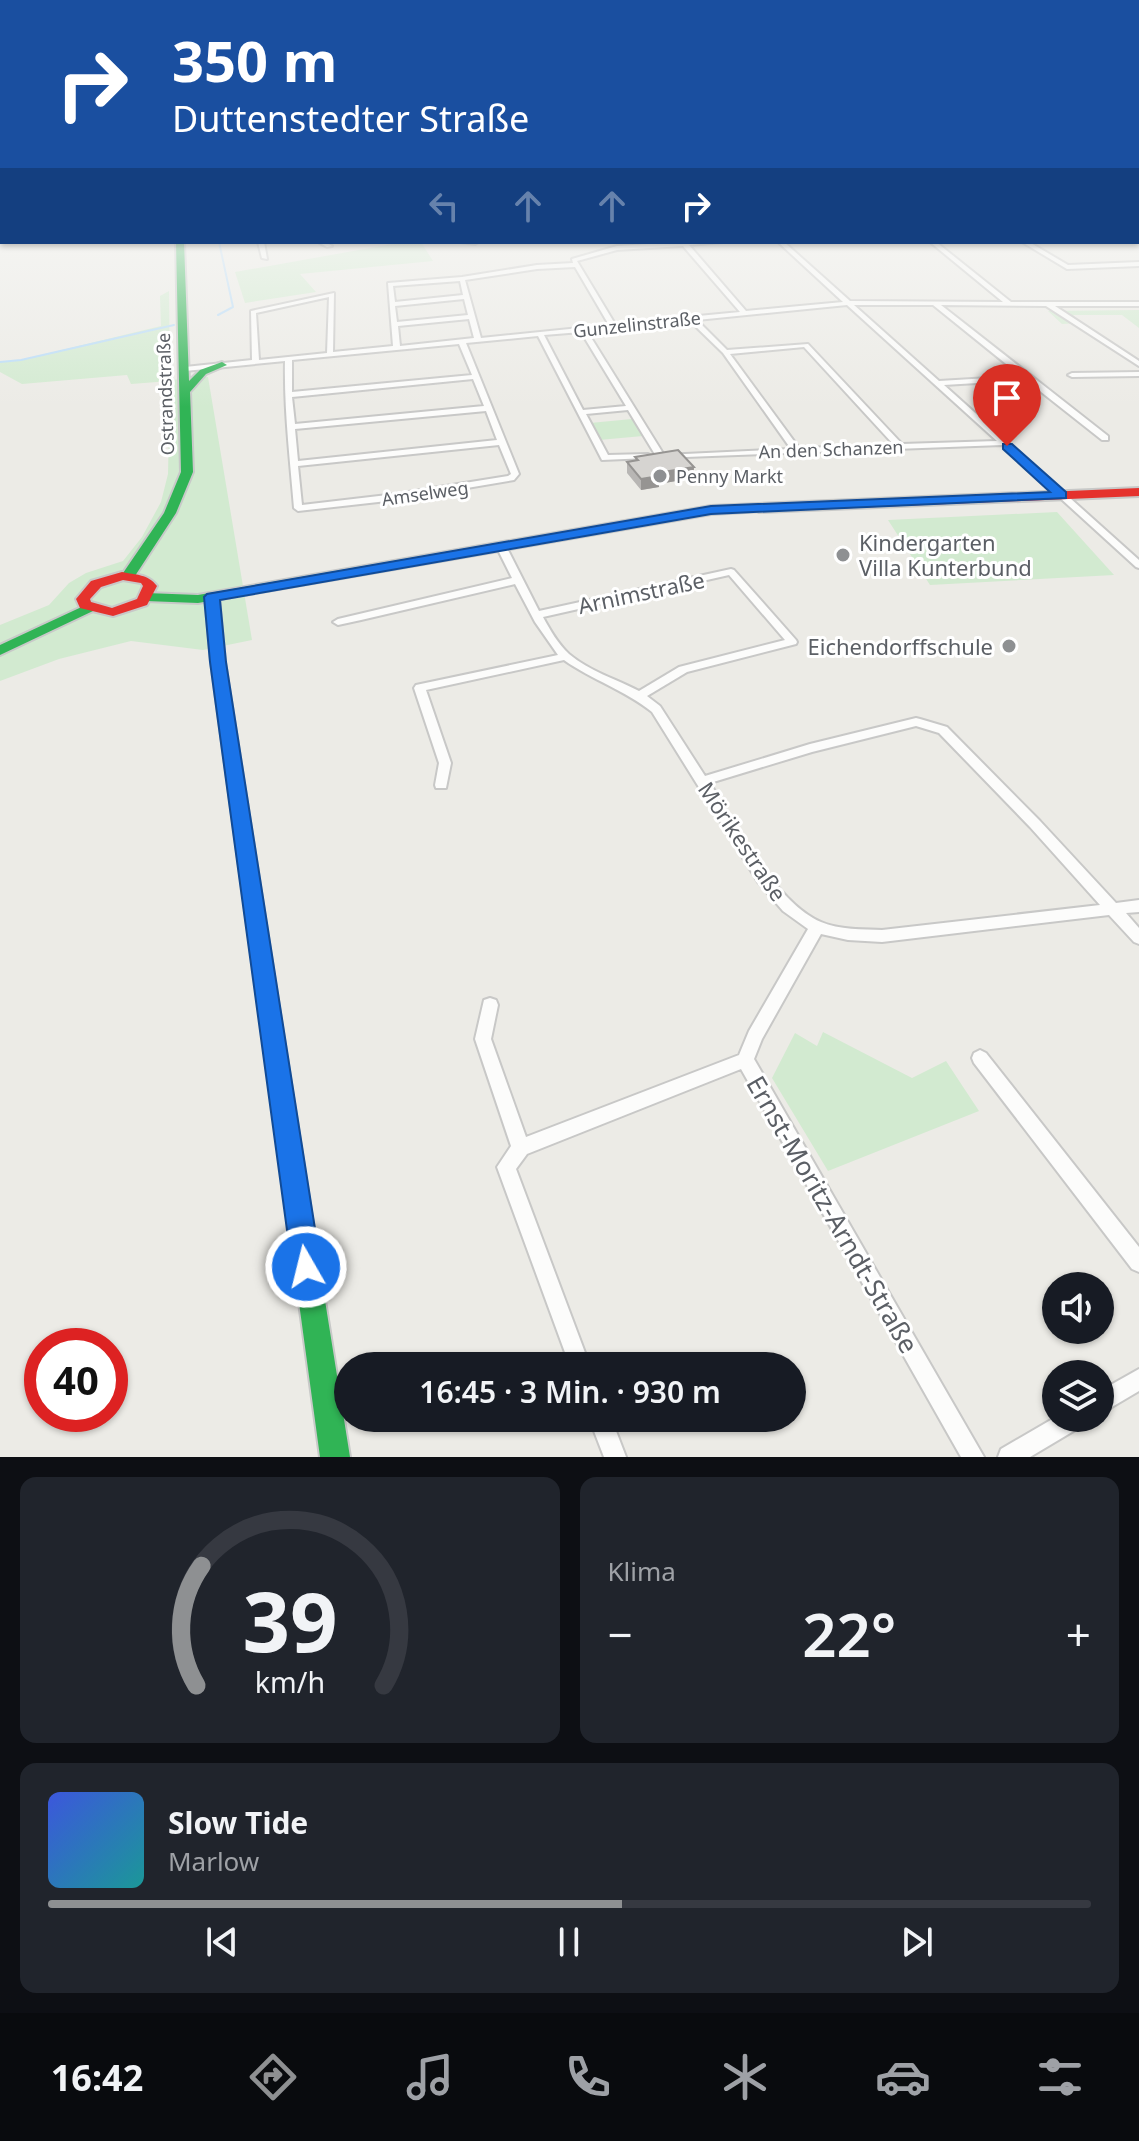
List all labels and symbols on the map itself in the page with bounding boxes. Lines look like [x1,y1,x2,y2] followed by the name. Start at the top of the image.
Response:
[572,305,702,343] street label: Gunzelinstraße
[151,332,179,456] street label: Ostrandstraße
[973,364,1041,446] pin
[758,434,904,464] street label: An den Schanzen
[676,464,784,488] place label: Penny Markt
[651,467,669,485] marker: Penny Markt
[380,475,470,511] street label: Amselweg
[859,527,1032,582] place label: Kindergarten Villa Kunterbund
[834,546,852,564] marker: Kindergarten Villa Kunterbund
[575,564,707,620] street label: Arnimstraße
[807,631,993,661] place label: Eichendorffschule
[1000,637,1018,655] marker: Eichendorffschule
[692,775,794,907] street label: Mörikestraße
[739,1069,927,1359] street label: Ernst-Moritz-Arndt-Straße
[264,1225,348,1309] position arrow
[24,1328,128,1432] speed limit sign: 40

